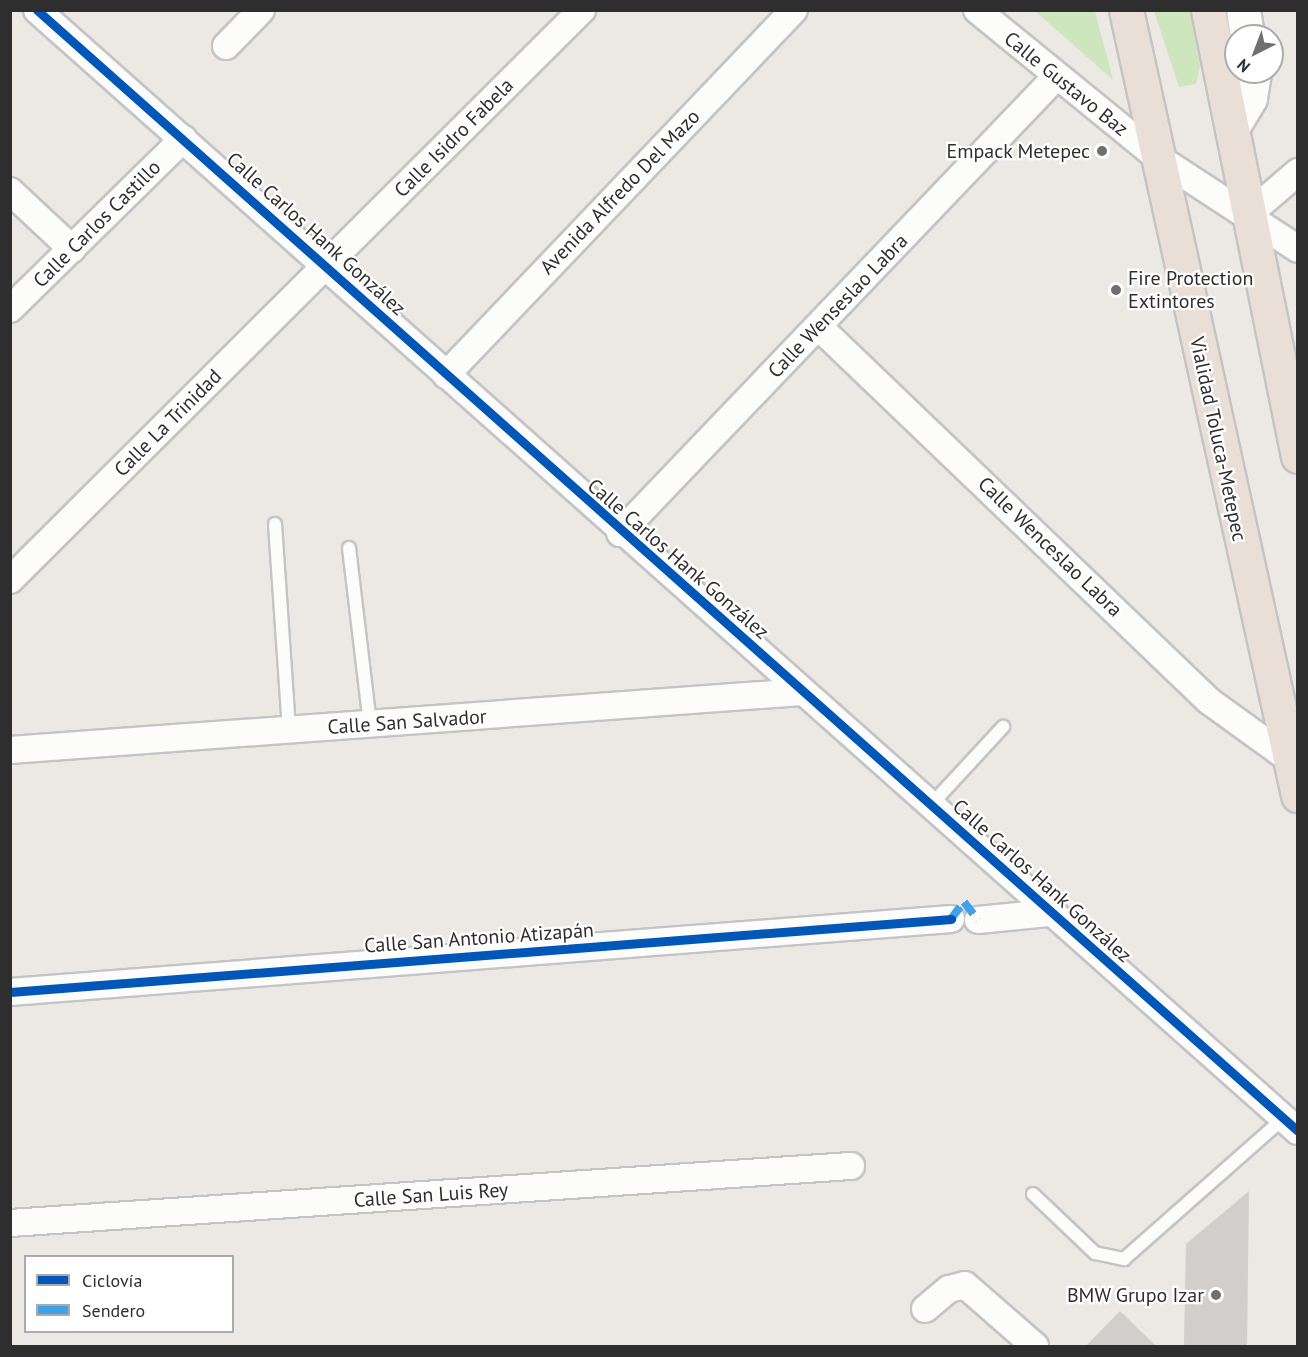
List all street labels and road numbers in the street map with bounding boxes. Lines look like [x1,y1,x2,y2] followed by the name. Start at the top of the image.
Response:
[999,27,1133,141] street label: Calle Gustavo Baz
[390,74,518,202] street label: Calle Isidro Fabela
[535,105,705,279] street label: Avenida Alfredo Del Mazo
[221,147,411,321] street label: Calle Carlos Hank González
[28,155,166,293] street label: Calle Carlos Castillo
[763,229,913,383] street label: Calle Wenseslao Labra
[1185,334,1251,544] street label: Vialidad Toluca-Metepec
[109,364,227,482] street label: Calle La Trinidad
[973,472,1127,622] street label: Calle Wenceslao Labra
[582,474,774,644] street label: Calle Carlos Hank González
[327,704,487,740] street label: Calle San Salvador
[947,794,1137,968] street label: Calle Carlos Hank González
[363,918,595,958] street label: Calle San Antonio Atizapán
[353,1178,509,1212] street label: Calle San Luis Rey

